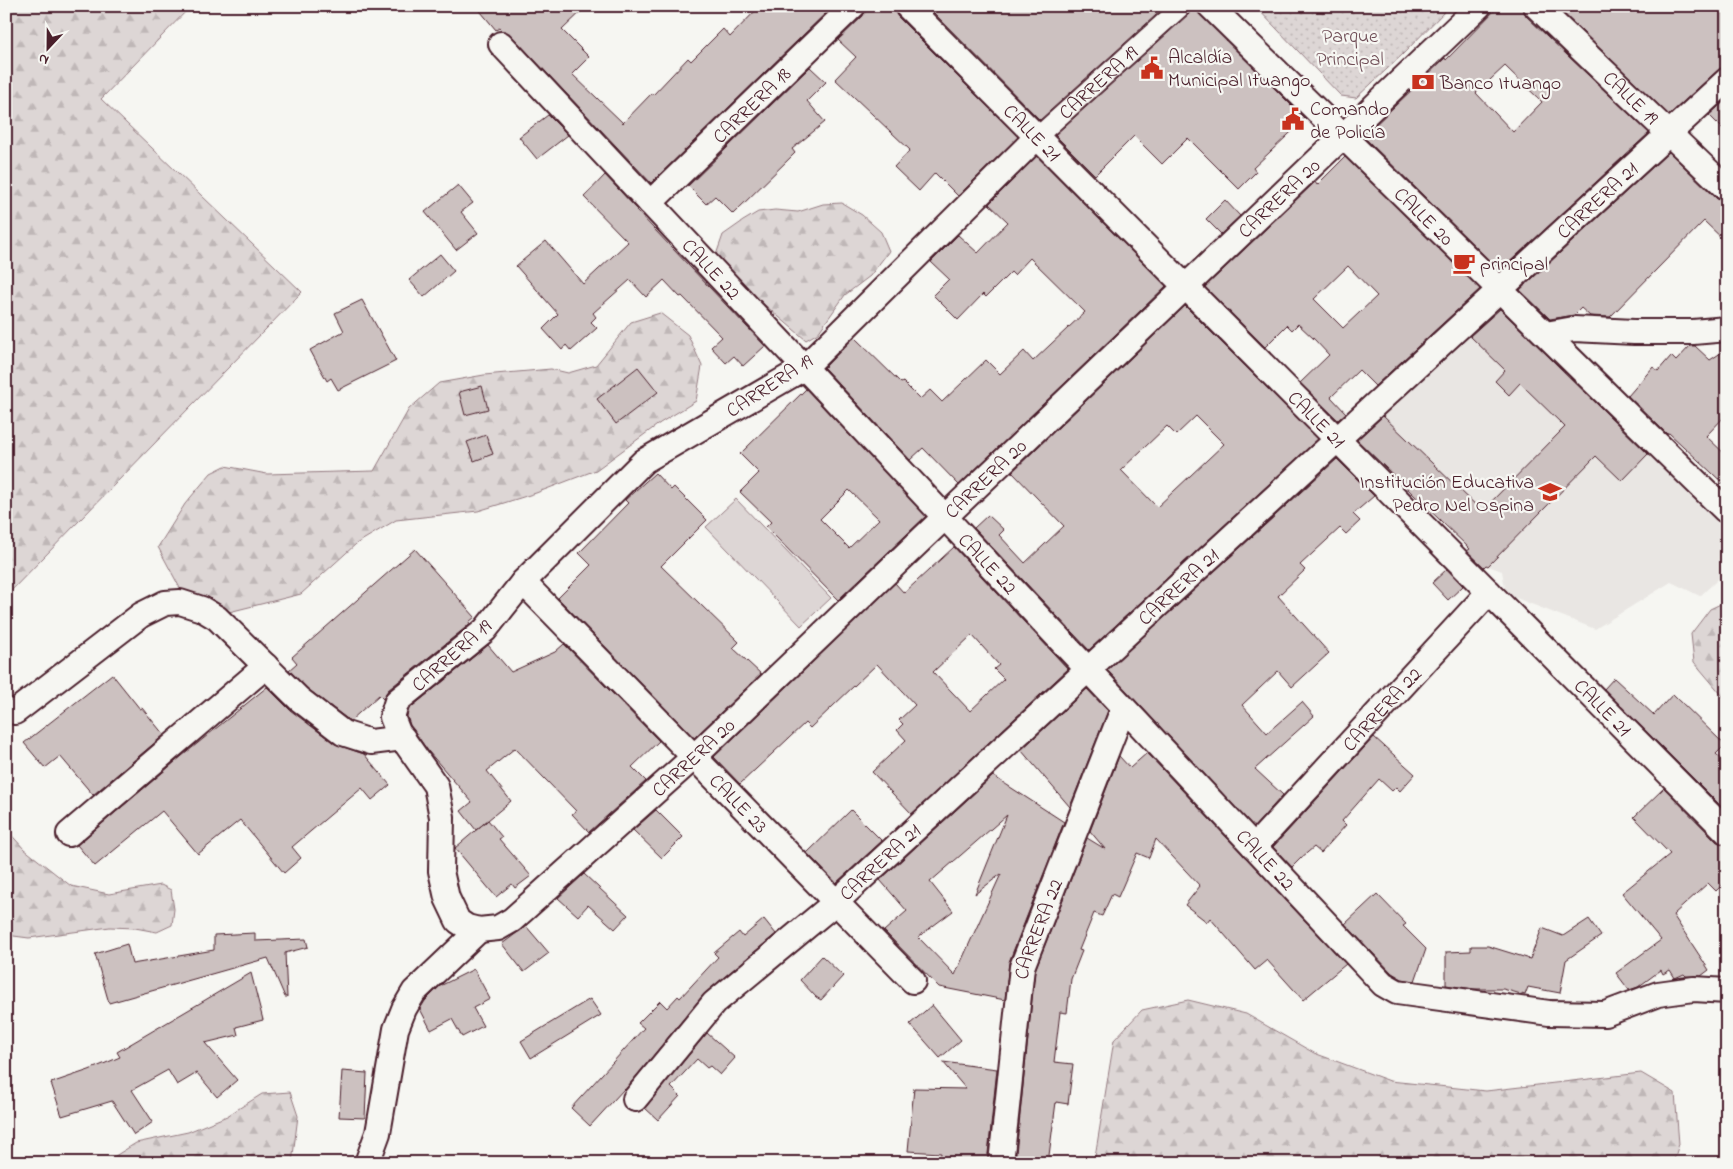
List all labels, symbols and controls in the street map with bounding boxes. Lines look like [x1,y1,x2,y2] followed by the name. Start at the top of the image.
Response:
[22,22,72,72] north arrow
[1316,23,1384,75] park label: Parque Principal
[1053,40,1146,128] street label: CARRERA 19
[1168,44,1310,97] place label: Alcaldía Municipal Ituango
[35,47,52,70] text: N
[1139,55,1165,81] public building icon: Alcaldía Municipal Ituango
[707,61,799,152] street label: CARRERA 18
[1595,65,1664,133] street label: CALLE 19
[1410,69,1436,95] bank icon: Banco Ituango
[1439,70,1561,100] place label: Banco Ituango
[1310,96,1389,148] place label: Comando de Policía
[995,98,1066,170] street label: CALLE 21
[1280,106,1306,132] public building icon: Comando de Policía
[1233,153,1328,246] street label: CARRERA 20
[1551,156,1646,247] street label: CARRERA 21
[1386,181,1459,254] street label: CALLE 20
[674,233,746,308] street label: CALLE 22
[1451,250,1477,276] cafe icon: principal
[1480,251,1548,280] place label: principal
[721,348,819,426] street label: CARRERA 19
[1280,385,1351,456] street label: CALLE 21
[939,433,1035,527] street label: CARRERA 20
[1360,469,1534,521] place label: Institución Educativa Pedro Nel Ospina
[1537,479,1563,505] school or university icon: Institución Educativa Pedro Nel Ospina
[950,528,1023,602] street label: CALLE 22
[1132,543,1227,634] street label: CARRERA 21
[406,614,499,700] street label: CARRERA 19
[1337,662,1430,759] street label: CARRERA 22
[1566,673,1637,745] street label: CALLE 21
[646,713,743,805] street label: CARRERA 20
[701,768,773,841] street label: CALLE 23
[834,818,929,909] street label: CARRERA 21
[1228,824,1300,898] street label: CALLE 22
[1009,875,1072,981] street label: CARRERA 22

